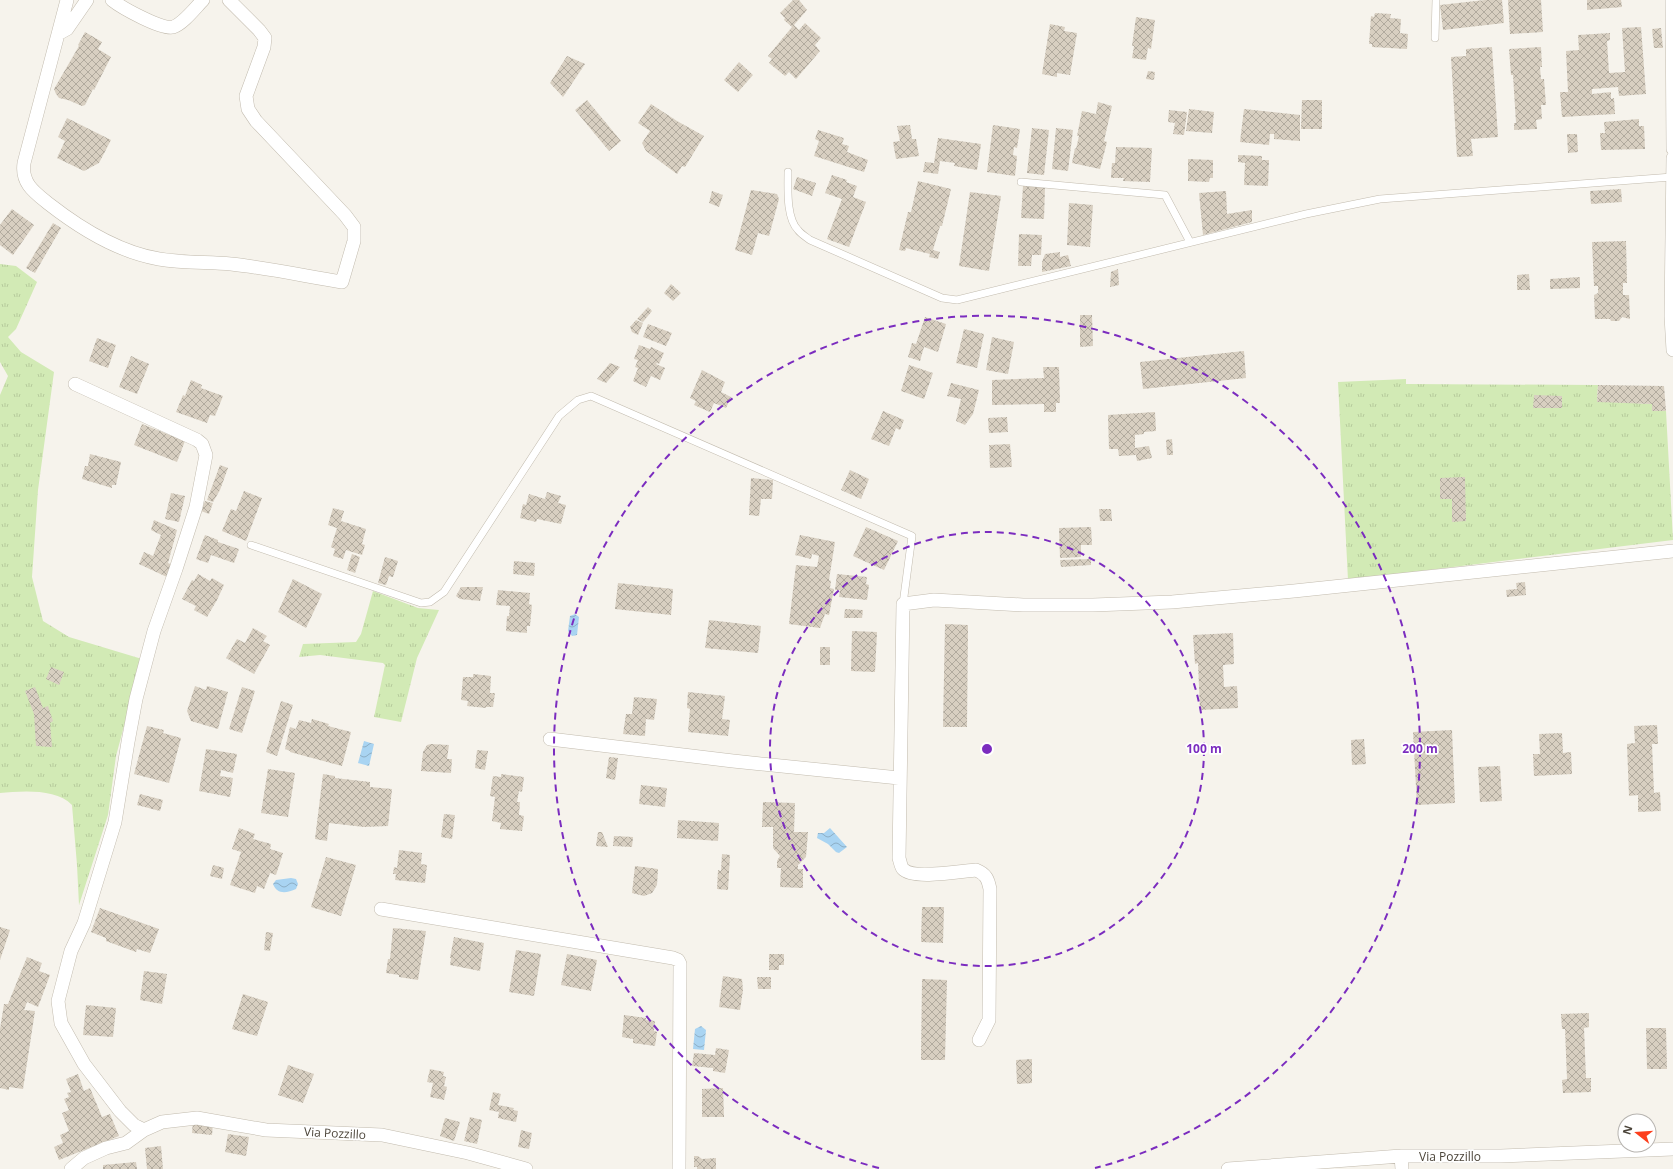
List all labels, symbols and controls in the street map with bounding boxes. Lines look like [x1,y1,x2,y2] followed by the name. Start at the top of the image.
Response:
[1186,740,1222,757] text: 100 m
[1402,740,1438,757] text: 200 m
[980,742,994,756] centre of rings
[1617,1113,1657,1153] north arrow
[304,1123,366,1143] street label: Via Pozzillo
[1618,1123,1635,1136] text: N
[1419,1148,1481,1165] street label: Via Pozzillo

